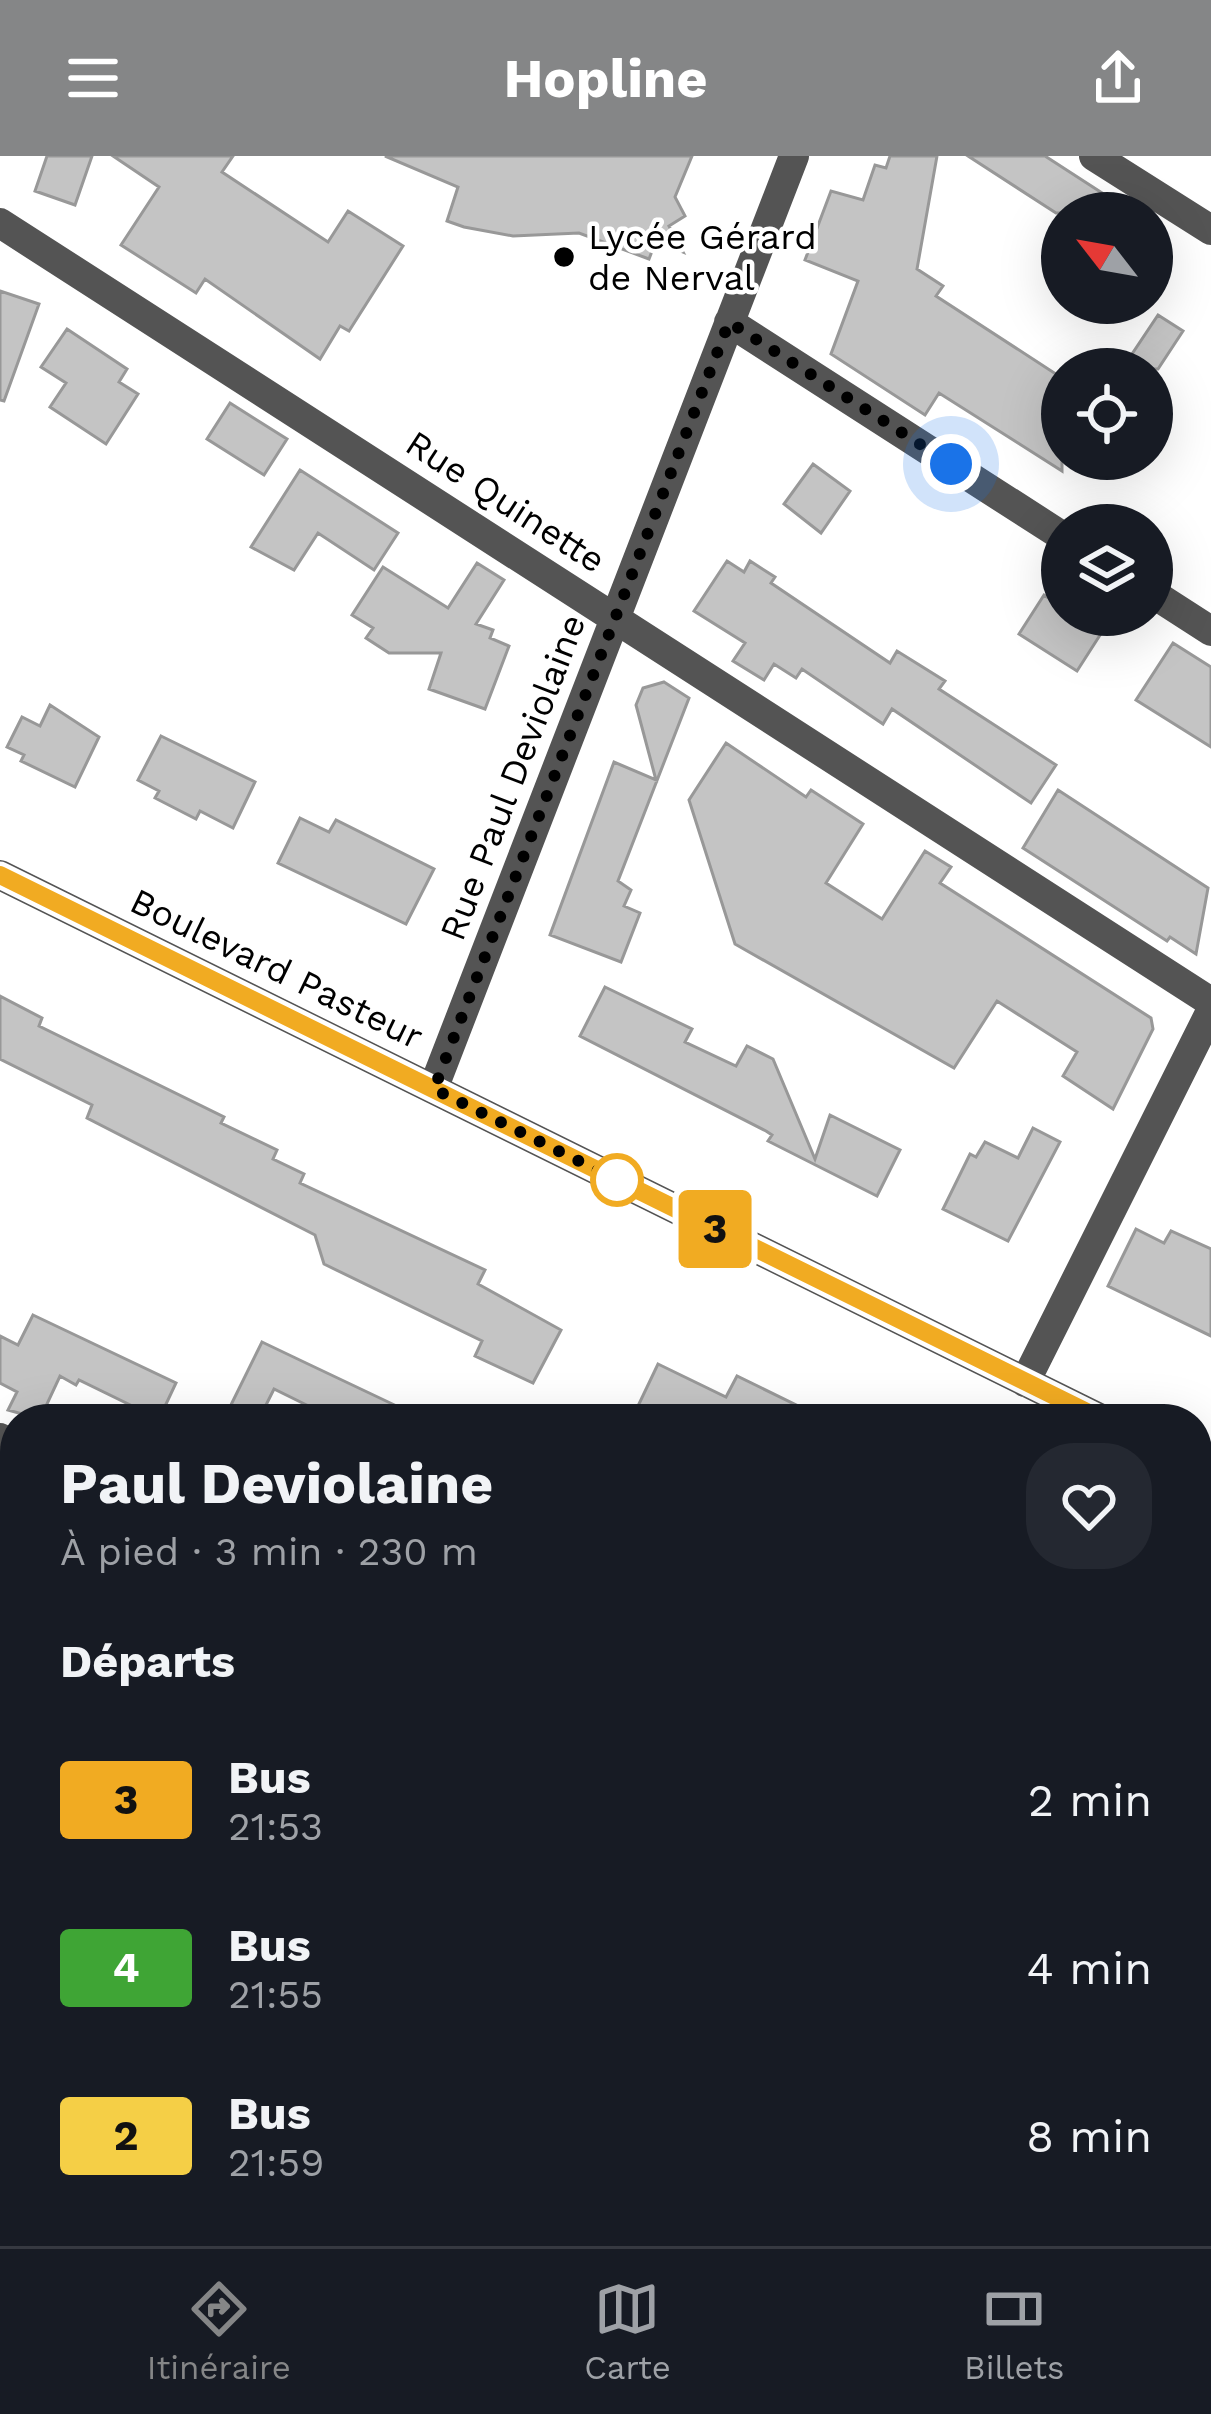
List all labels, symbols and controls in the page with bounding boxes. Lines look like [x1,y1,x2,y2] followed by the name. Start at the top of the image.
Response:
[60,45,126,111] icon: menu
[1085,45,1151,111] icon: share
[503,47,708,110] text: Hopline
[1041,192,1173,324] north arrow
[1041,192,1173,636] map controls
[588,216,817,299] place label: Lycée Gérard de Nerval
[551,244,577,270] marker: Lycée Gérard de Nerval
[1041,348,1173,480] button: locate
[398,422,613,582] street label: Rue Quinette
[921,434,981,494] your location
[1041,504,1173,636] button: layers
[431,609,594,946] street label: Rue Paul Deviolaine
[123,880,430,1058] street label: Boulevard Pasteur
[592,1155,642,1205] unlabelled marker
[676,1190,754,1268] line badge: 3
[703,1204,727,1253] text: 3
[1026,1443,1152,1569] button: heart
[60,1450,493,1517] text: Paul Deviolaine
[60,1529,478,1574] text: À pied · 3 min · 230 m
[60,1635,235,1688] text: Départs
[228,1751,311,1804] text: Bus
[1028,1774,1152,1827] text: 2 min
[114,1775,138,1824] text: 3
[228,1804,323,1849] text: 21:53
[228,1919,311,1972] text: Bus
[1026,1942,1152,1995] text: 4 min
[112,1943,140,1992] text: 4
[228,1972,323,2017] text: 21:55
[228,2087,311,2140] text: Bus
[1026,2110,1152,2163] text: 8 min
[113,2111,139,2160] text: 2
[228,2140,324,2185] text: 21:59
[147,2276,291,2387] tab: Itinéraire
[584,2276,671,2387] tab: Carte
[964,2276,1064,2387] tab: Billets

